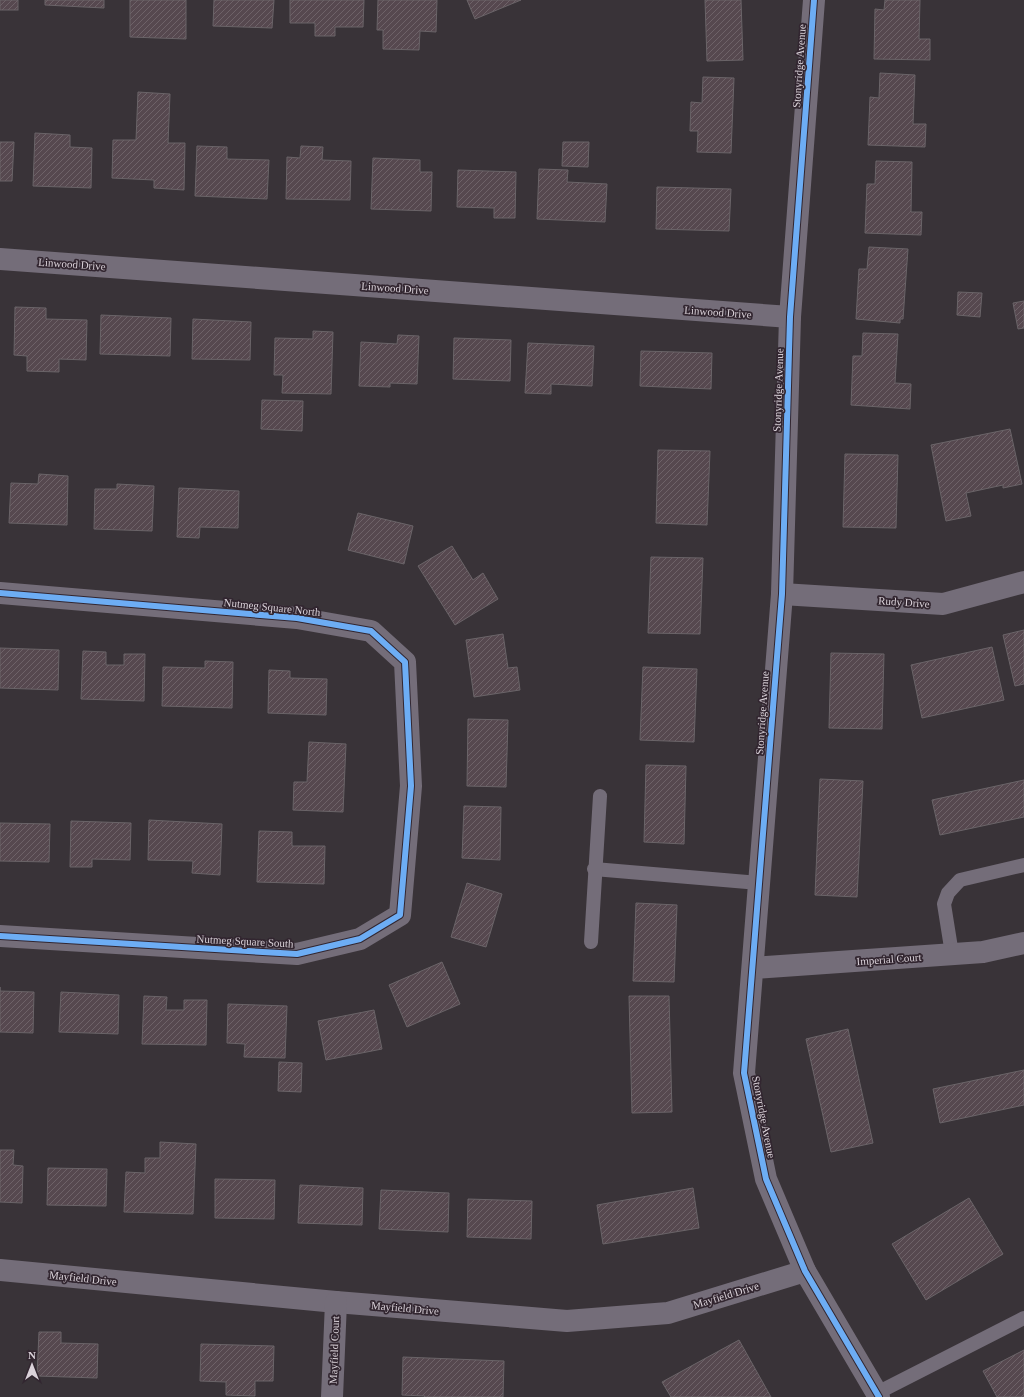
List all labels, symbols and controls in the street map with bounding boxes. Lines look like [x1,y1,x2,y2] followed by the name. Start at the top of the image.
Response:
[790,24,808,108] street label: Stonyridge Avenue
[38,256,106,272] street label: Linwood Drive
[361,280,429,296] street label: Linwood Drive
[684,304,752,320] street label: Linwood Drive
[771,348,785,432] street label: Stonyridge Avenue
[878,594,930,610] street label: Rudy Drive
[223,596,321,618] street label: Nutmeg Square North
[753,671,771,755] street label: Stonyridge Avenue
[196,932,294,950] street label: Nutmeg Square South
[856,951,922,967] street label: Imperial Court
[750,1075,778,1159] street label: Stonyridge Avenue
[48,1268,118,1288] street label: Mayfield Drive
[692,1279,760,1311] street label: Mayfield Drive
[371,1299,440,1317] street label: Mayfield Drive
[327,1316,341,1384] street label: Mayfield Court
[12,1345,52,1385] north arrow
[28,1349,36,1361] text: N

